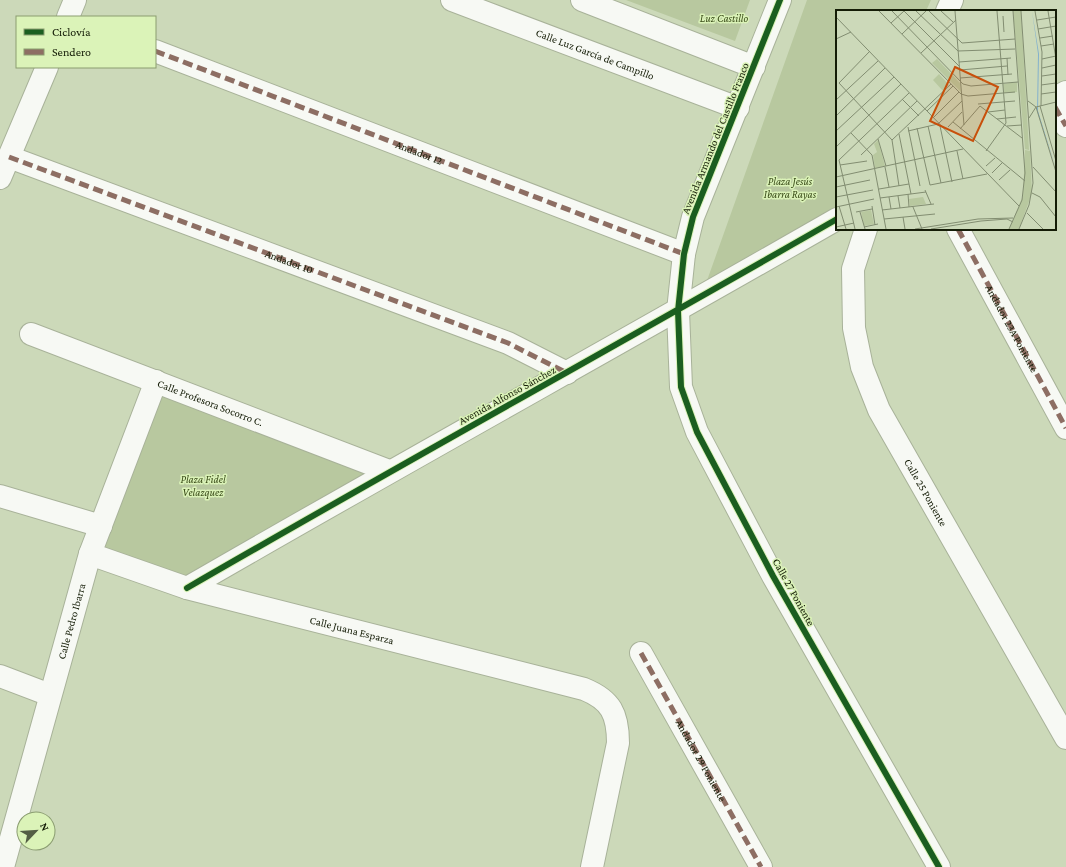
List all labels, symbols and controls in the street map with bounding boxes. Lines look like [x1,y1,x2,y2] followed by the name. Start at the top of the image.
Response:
[836,10,1056,230] inset map
[700,12,749,24] park label: Luz Castillo
[16,16,156,68] legend
[52,25,91,39] text: Ciclovía
[534,26,656,82] street label: Calle Luz García de Campillo
[52,45,91,59] text: Sendero
[679,60,751,215] street label: Avenida Armando del Castillo Franco
[394,138,444,167] street label: Andador 12
[764,175,817,201] park label: Plaza Jesús Ibarra Rayas
[264,247,315,276] street label: Andador 10
[983,282,1041,374] street label: Andador 23A Poniente
[456,363,558,427] street label: Avenida Alfonso Sánchez
[156,377,265,428] street label: Calle Profesora Socorro C.
[902,457,950,528] street label: Calle 25 Poniente
[180,473,226,499] park label: Plaza Fidel Velazquez
[771,556,818,628] street label: Calle 27 Poniente
[55,582,88,661] street label: Calle Pedro Ibarra
[309,614,395,646] street label: Calle Juana Esparza
[673,717,729,803] street label: Andador 29 Poniente
[16,811,56,851] north arrow
[38,821,52,833] text: N

